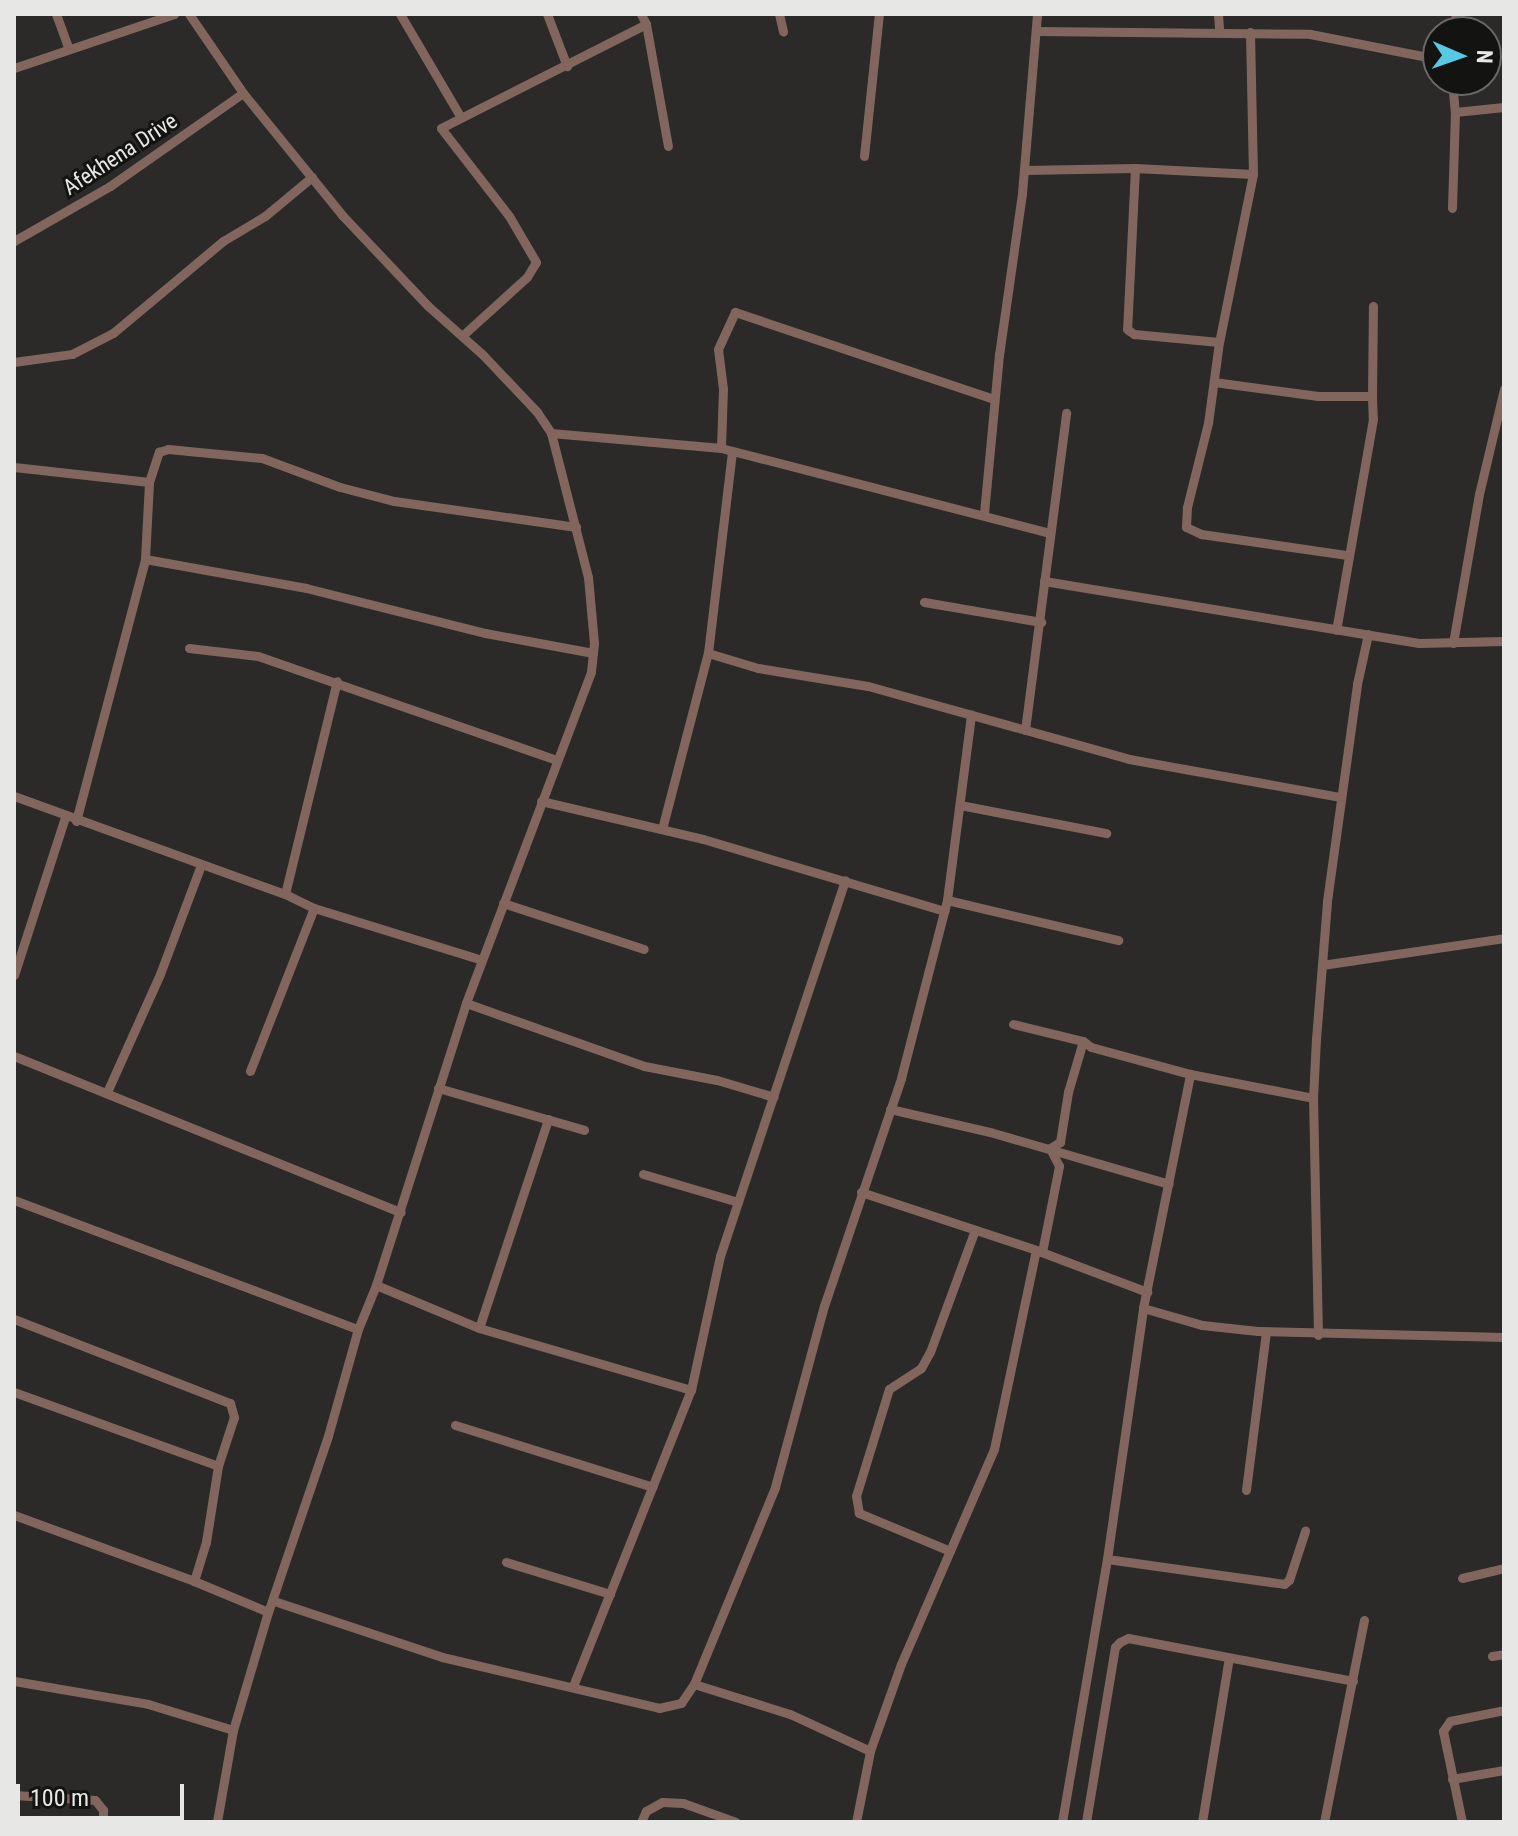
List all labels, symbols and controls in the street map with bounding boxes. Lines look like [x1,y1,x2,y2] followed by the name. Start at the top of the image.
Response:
[1422,16,1502,96] north arrow
[1472,50,1497,64] text: N
[58,107,182,201] street label: Afekhena Drive
[20,1768,188,1818] scale bar
[30,1784,89,1812] text: 100 m

